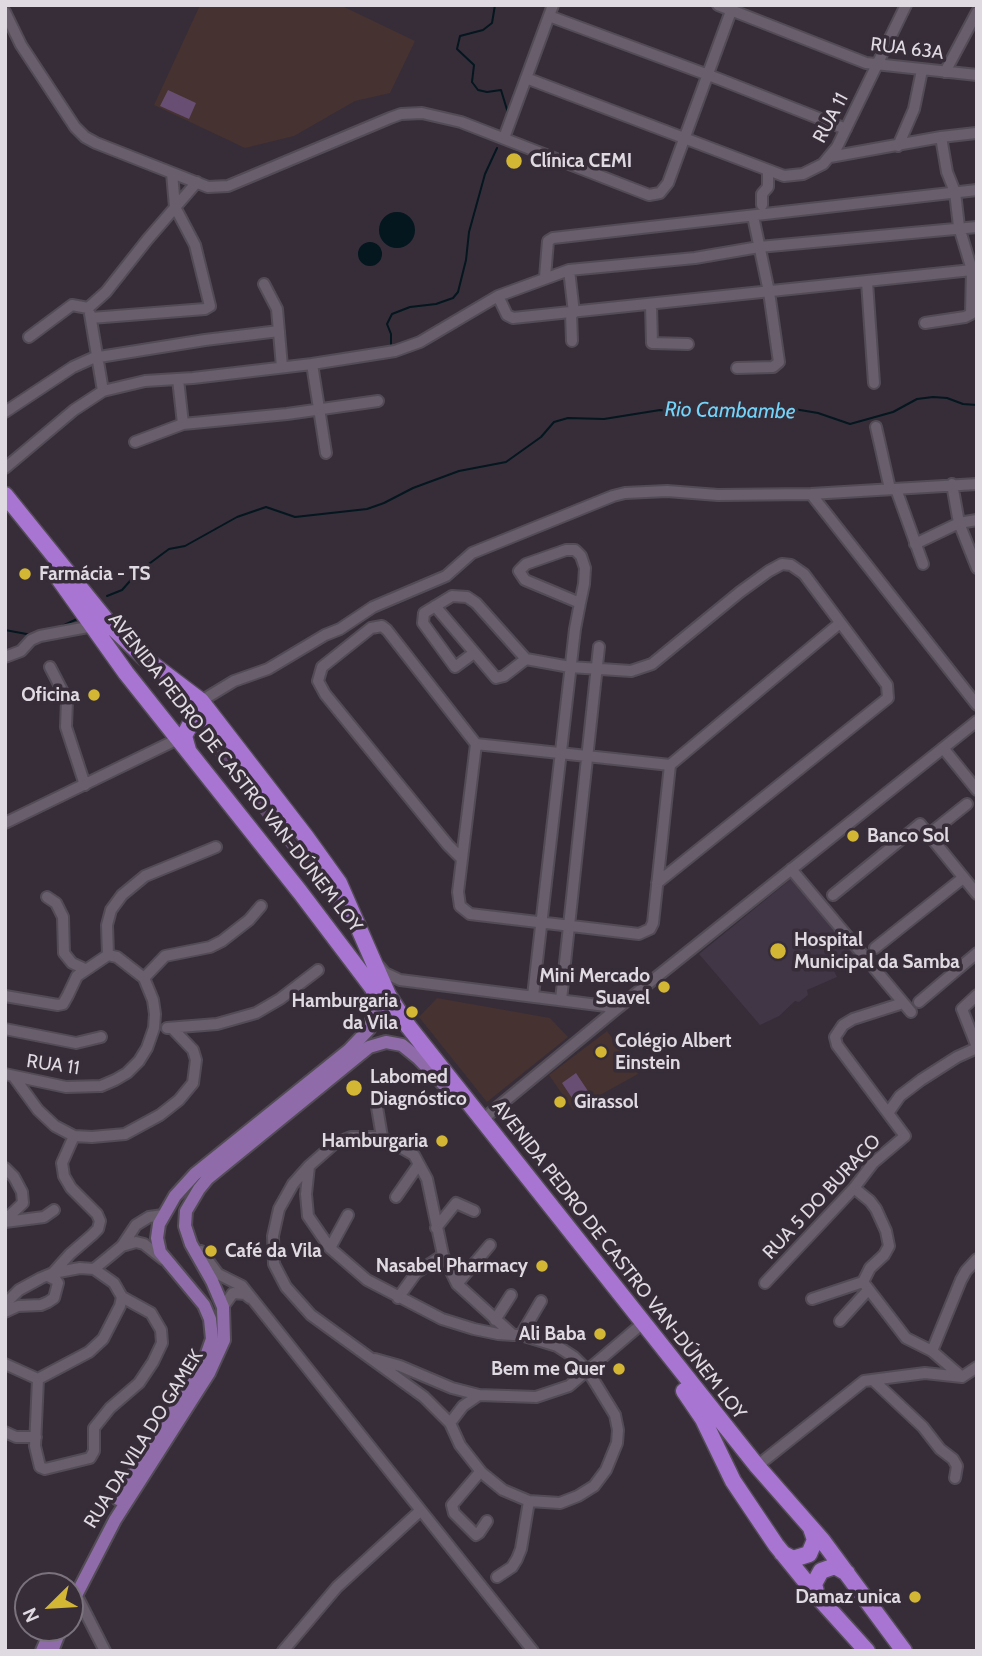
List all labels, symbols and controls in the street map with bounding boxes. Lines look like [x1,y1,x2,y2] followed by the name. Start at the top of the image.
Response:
[869,33,945,65] street label: RUA 63A
[808,89,854,147] street label: RUA 11
[530,150,632,172] place label: Clínica CEMI
[504,151,524,171] marker: Clínica CEMI
[664,397,796,425] water label: Rio Cambambe
[39,563,151,585] place label: Farmácia - TS
[17,566,33,582] marker: Farmácia - TS
[103,609,367,937] street label: AVENIDA PEDRO DE CASTRO VAN-DÚNEM LOY
[21,684,80,706] place label: Oficina
[86,687,102,703] marker: Oficina
[867,825,949,847] place label: Banco Sol
[845,828,861,844] marker: Banco Sol
[794,929,960,973] place label: Hospital Municipal da Samba
[768,941,788,961] marker: Hospital Municipal da Samba
[539,965,650,1009] place label: Mini Mercado Suavel
[656,979,672,995] marker: Mini Mercado Suavel
[292,990,398,1034] place label: Hamburgaria da Vila
[404,1004,420,1020] marker: Hamburgaria da Vila
[615,1030,732,1074] place label: Colégio Albert Einstein
[593,1044,609,1060] marker: Colégio Albert Einstein
[25,1050,81,1080] street label: RUA 11
[370,1066,467,1110] place label: Labomed Diagnóstico
[344,1078,364,1098] marker: Labomed Diagnóstico
[574,1091,639,1113] place label: Girassol
[552,1094,568,1110] marker: Girassol
[487,1096,751,1424] street label: AVENIDA PEDRO DE CASTRO VAN-DÚNEM LOY
[322,1130,428,1152] place label: Hamburgaria
[758,1130,886,1264] street label: RUA 5 DO BURACO
[434,1133,450,1149] marker: Hamburgaria
[225,1240,322,1262] place label: Café da Vila
[203,1243,219,1259] marker: Café da Vila
[376,1255,528,1277] place label: Nasabel Pharmacy
[534,1258,550,1274] marker: Nasabel Pharmacy
[519,1323,586,1345] place label: Ali Baba
[592,1326,608,1342] marker: Ali Baba
[80,1346,208,1532] street label: RUA DA VILA DO GAMEK
[491,1358,605,1380] place label: Bem me Quer
[611,1361,627,1377] marker: Bem me Quer
[14,1572,84,1642] north arrow
[795,1586,901,1608] place label: Damaz unica
[907,1589,923,1605] marker: Damaz unica
[18,1604,44,1626] text: N

